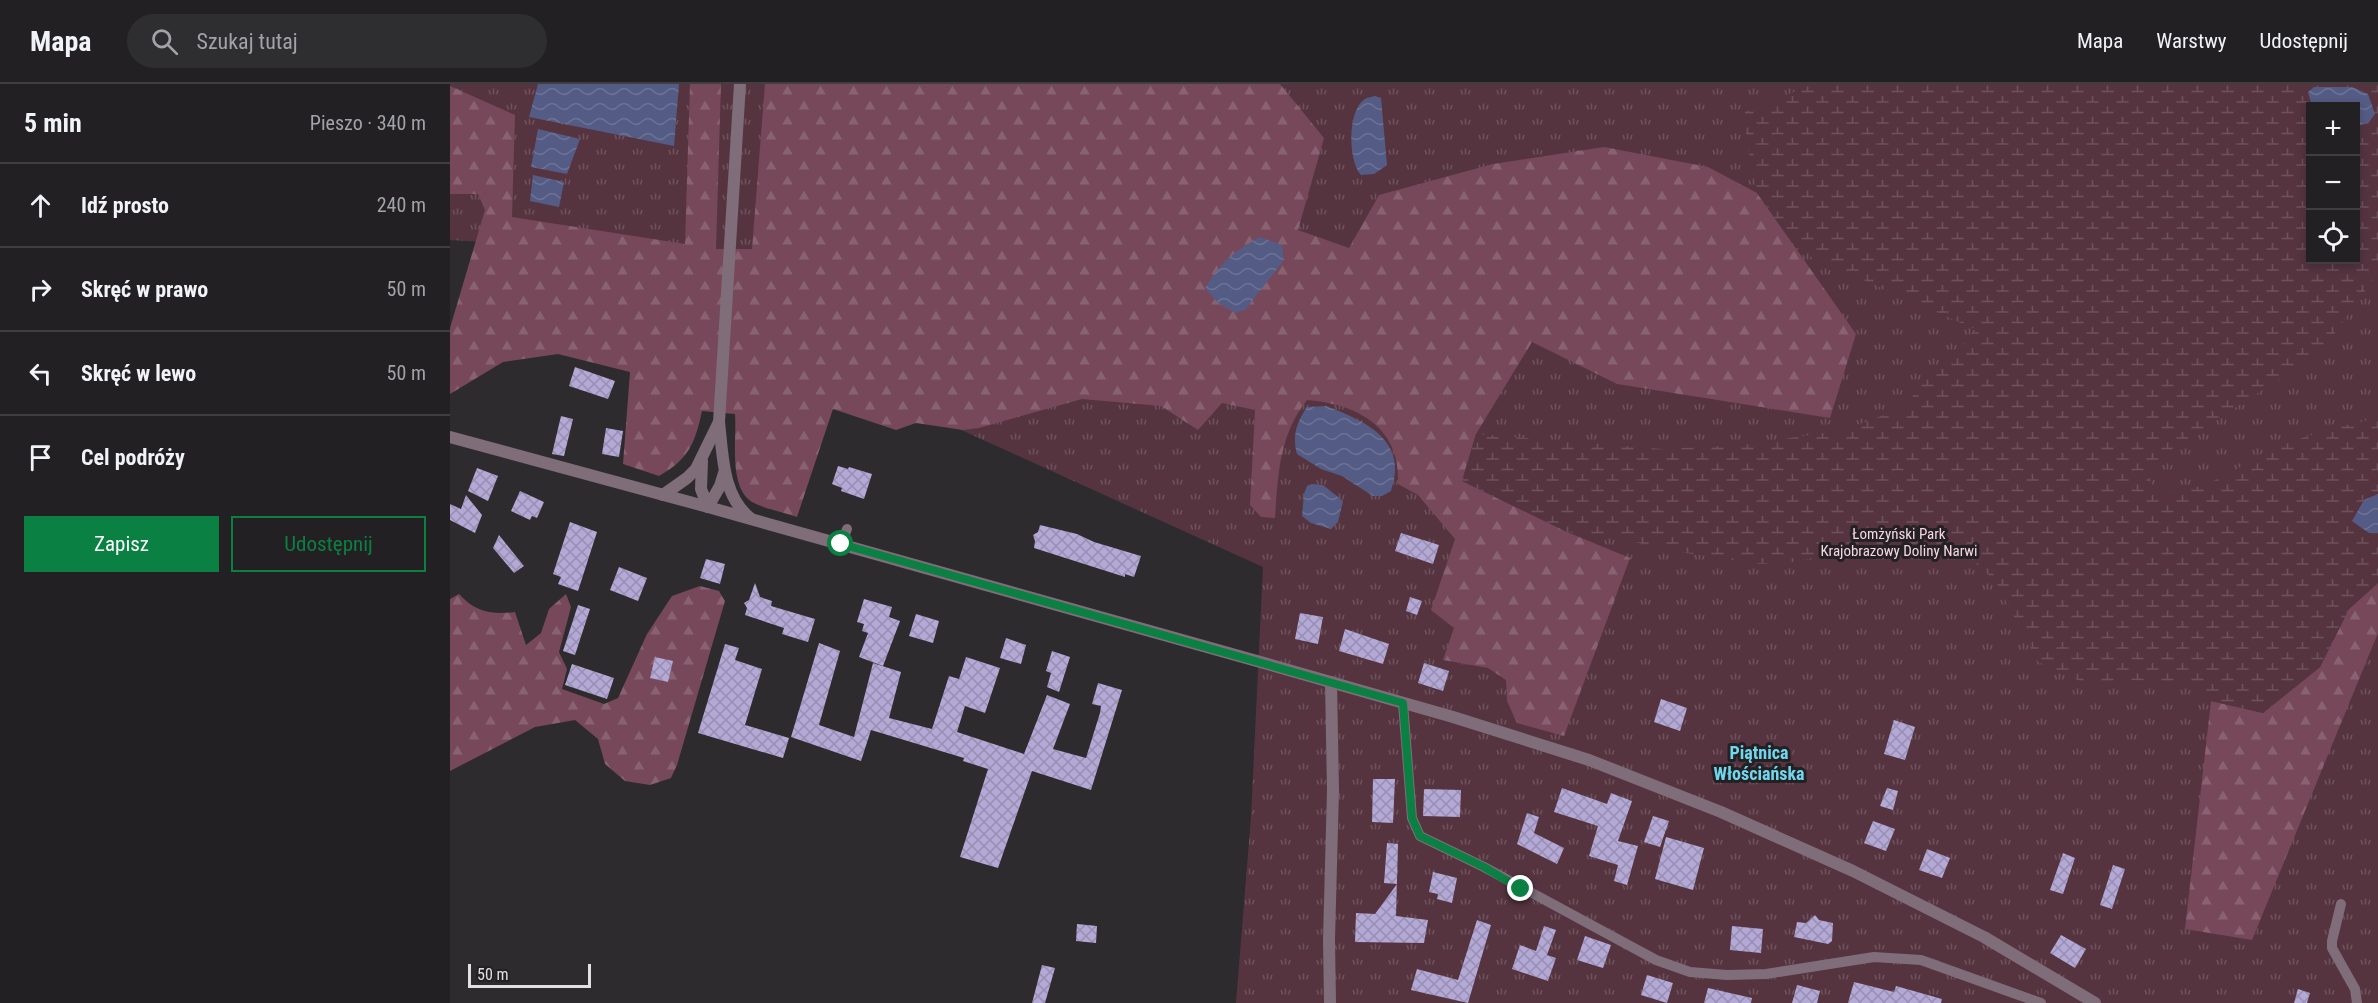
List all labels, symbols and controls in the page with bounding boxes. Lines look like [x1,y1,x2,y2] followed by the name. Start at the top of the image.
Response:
[127,14,547,68] search box
[30,25,91,58] text: Mapa
[148,25,181,58] icon: search
[196,29,298,54] text: Szukaj tutaj
[2077,29,2123,53] text: Mapa
[2156,29,2227,53] text: Warstwy
[2260,29,2348,53] text: Udostępnij
[2306,102,2360,264] map controls
[2306,102,2360,156] button: +
[24,108,82,138] text: 5 min
[310,111,426,135] text: Pieszo · 340 m
[2306,156,2360,210] button: −
[24,189,57,222] icon: ahead
[81,193,169,218] text: Idź prosto
[377,193,426,217] text: 240 m
[2306,210,2360,264] button: locate
[24,273,57,306] icon: right
[81,277,208,302] text: Skręć w prawo
[387,277,426,301] text: 50 m
[24,357,57,390] icon: left
[81,361,196,386] text: Skręć w lewo
[387,361,426,385] text: 50 m
[24,441,57,474] icon: arrive
[81,445,185,470] text: Cel podróży
[24,516,219,572] button: Zapisz
[231,516,426,572] button: Udostępnij
[1820,525,1978,560] park label: Łomżyński Park Krajobrazowy Doliny Narwi
[827,530,853,556] route start
[1713,742,1805,784] district label: Piątnica Włościańska
[1507,875,1533,901] route end
[468,961,591,988] scale bar
[477,965,509,984] text: 50 m

